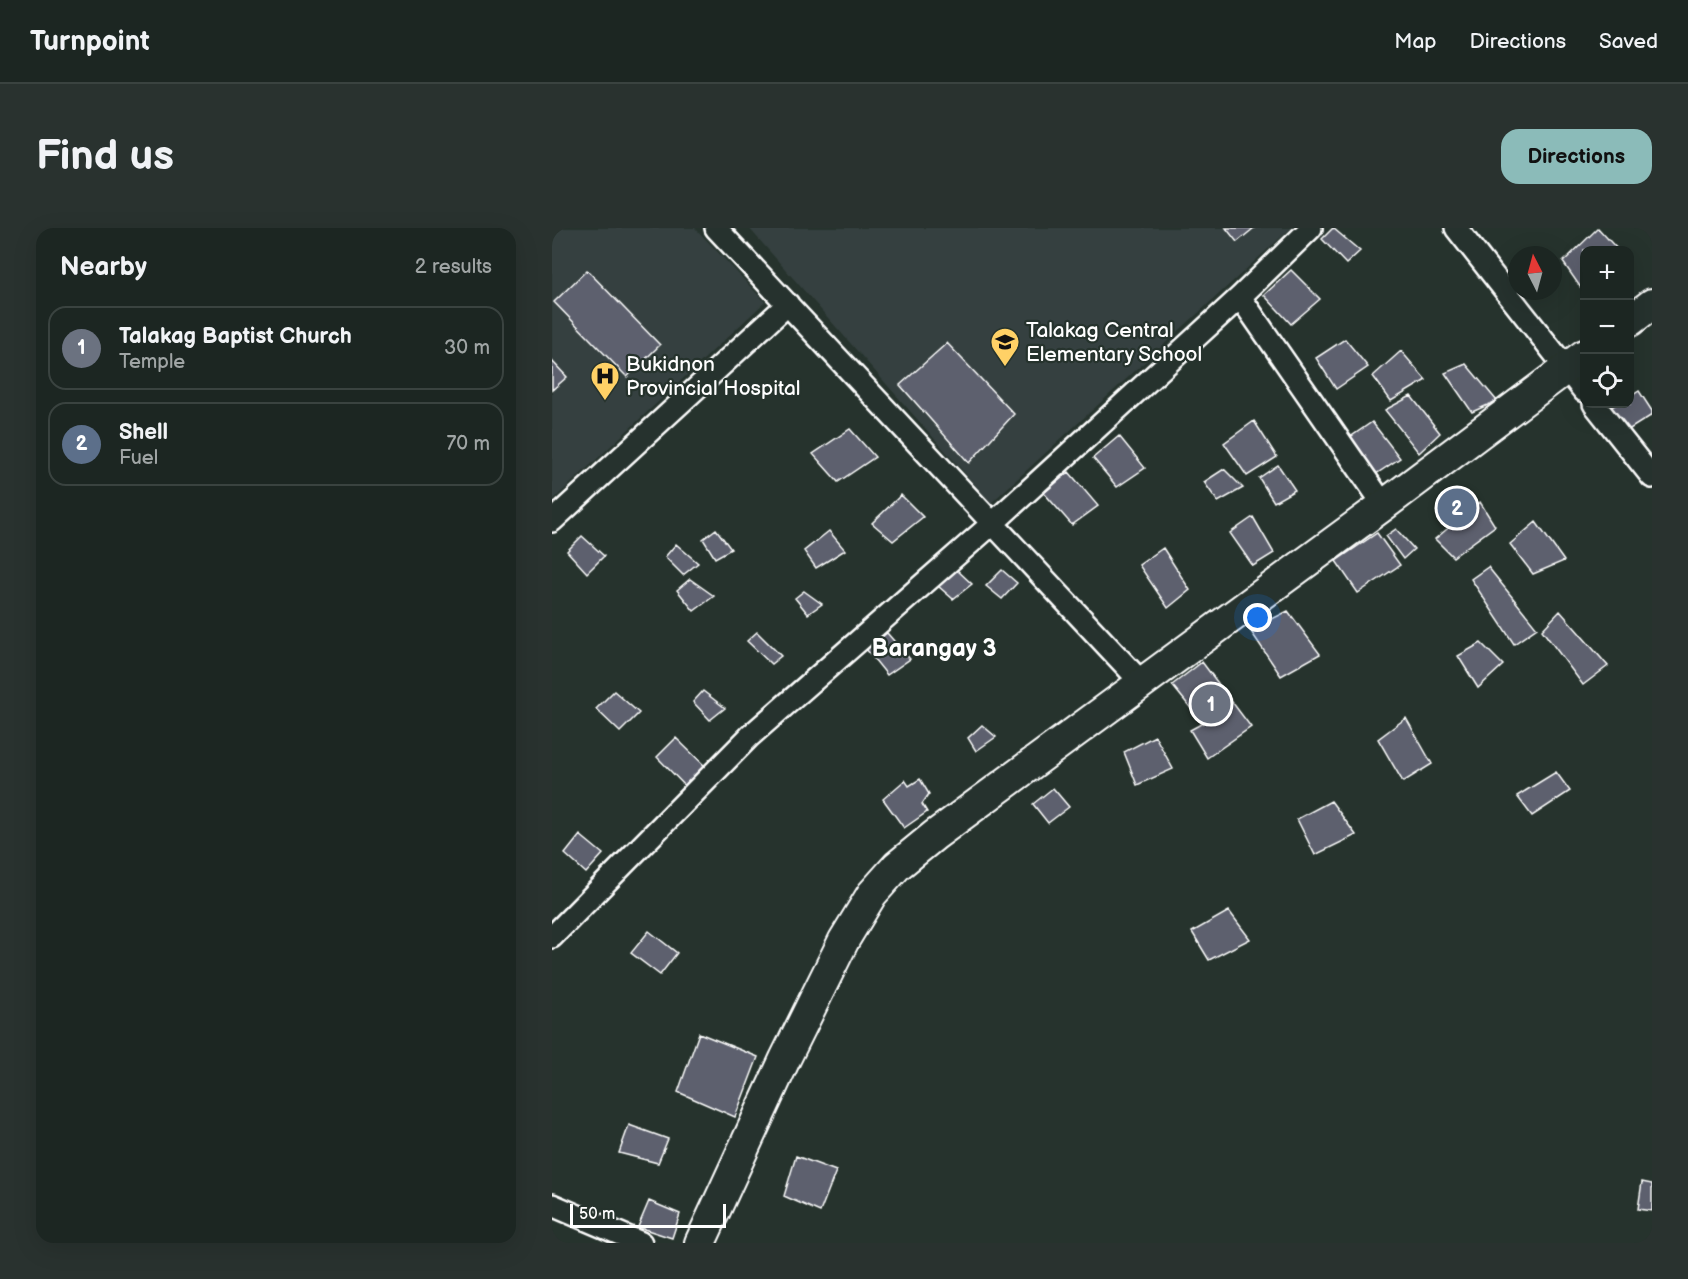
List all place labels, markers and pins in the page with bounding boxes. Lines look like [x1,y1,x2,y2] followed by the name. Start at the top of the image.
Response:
[1026,318,1202,367] place label: Talakag Central Elementary School
[989,326,1021,368] school or university icon: Talakag Central Elementary School
[626,352,801,401] place label: Bukidnon Provincial Hospital
[589,360,621,402] hospital icon: Bukidnon Provincial Hospital
[1438,486,1476,530] pin: 2
[1192,682,1230,726] pin: 1

